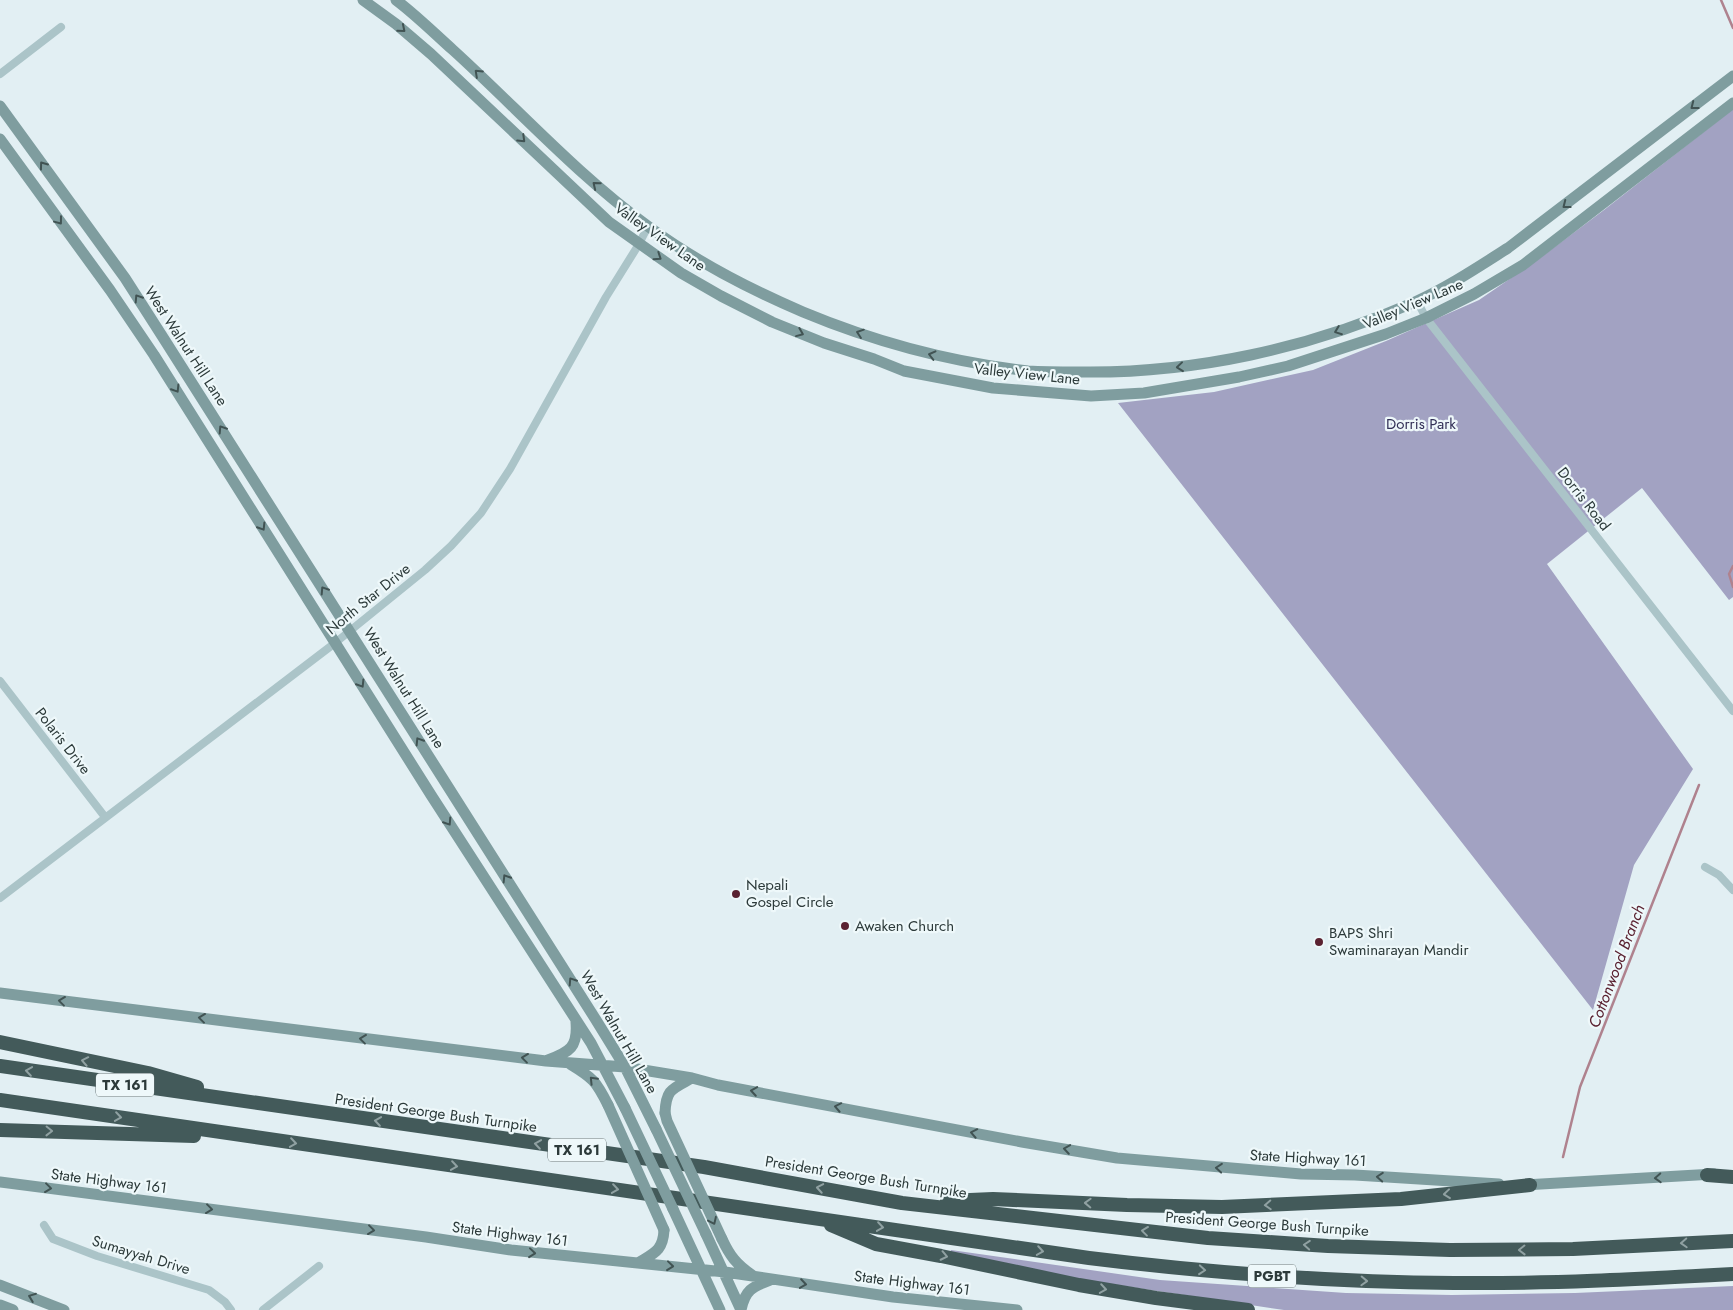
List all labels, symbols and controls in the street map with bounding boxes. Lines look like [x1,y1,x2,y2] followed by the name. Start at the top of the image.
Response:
[396,24,405,32] one-way arrow
[475,70,484,79] one-way arrow
[1690,100,1700,109] one-way arrow
[516,133,525,142] one-way arrow
[41,162,49,171] one-way arrow
[593,183,602,191] one-way arrow
[610,197,710,277] street label: Valley View Lane
[1563,200,1572,208] one-way arrow
[53,215,62,225] one-way arrow
[652,251,661,260] one-way arrow
[1360,273,1467,335] street label: Valley View Lane
[139,282,233,410] street label: West Walnut Hill Lane
[134,294,144,303] one-way arrow
[1335,325,1343,335] one-way arrow
[795,327,804,338] one-way arrow
[856,329,864,339] one-way arrow
[929,350,937,360] one-way arrow
[973,357,1081,391] street label: Valley View Lane
[1176,361,1184,372] one-way arrow
[169,384,179,393] one-way arrow
[1386,413,1456,435] park label: Dorris Park
[218,425,228,434] one-way arrow
[1552,462,1616,536] street label: Dorris Road
[256,521,265,530] one-way arrow
[321,558,415,640] street label: North Star Drive
[321,586,331,595] one-way arrow
[358,623,450,753] street label: West Walnut Hill Lane
[355,679,364,688] one-way arrow
[30,703,96,779] street label: Polaris Drive
[416,738,425,747] one-way arrow
[442,816,451,825] one-way arrow
[746,874,834,913] place label: Nepali Gospel Circle
[503,875,513,884] one-way arrow
[730,888,742,900] marker: Nepali Gospel Circle
[1582,901,1651,1031] water label: Cottonwood Branch
[855,915,954,937] place label: Awaken Church
[839,920,851,932] marker: Awaken Church
[1329,922,1469,961] place label: BAPS Shri Swaminarayan Mandir
[1313,936,1325,948] marker: BAPS Shri Swaminarayan Mandir
[575,966,663,1098] street label: West Walnut Hill Lane
[569,978,578,987] one-way arrow
[58,996,66,1007] one-way arrow
[198,1013,206,1024] one-way arrow
[359,1034,367,1045] one-way arrow
[520,1053,528,1064] one-way arrow
[80,1056,89,1067] one-way arrow
[25,1066,34,1076] one-way arrow
[96,1074,154,1096] road number: TX 161
[590,1077,599,1086] one-way arrow
[750,1087,759,1097] one-way arrow
[334,1088,539,1138] street label: President George Bush Turnpike
[833,1102,842,1112] one-way arrow
[113,1112,122,1122] one-way arrow
[373,1116,381,1127] one-way arrow
[45,1125,53,1136] one-way arrow
[970,1128,979,1139] one-way arrow
[290,1137,298,1148] one-way arrow
[548,1138,606,1162] road number: TX 161
[534,1140,543,1150] one-way arrow
[1249,1144,1367,1172] street label: State Highway 161
[1063,1145,1072,1155] one-way arrow
[764,1150,969,1204] street label: President George Bush Turnpike
[451,1160,459,1171] one-way arrow
[1214,1162,1222,1173] one-way arrow
[50,1163,168,1199] street label: State Highway 161
[1375,1171,1383,1182] one-way arrow
[1654,1172,1662,1183] one-way arrow
[44,1183,53,1193] one-way arrow
[611,1183,619,1194] one-way arrow
[816,1183,824,1194] one-way arrow
[1443,1188,1451,1199] one-way arrow
[1083,1198,1091,1208] one-way arrow
[1263,1199,1271,1210] one-way arrow
[205,1204,214,1214] one-way arrow
[1165,1206,1370,1242] street label: President George Bush Turnpike
[451,1216,569,1252] street label: State Highway 161
[707,1216,717,1225] one-way arrow
[876,1221,884,1232] one-way arrow
[367,1224,375,1235] one-way arrow
[1141,1226,1149,1237] one-way arrow
[89,1230,193,1280] street label: Sumayyah Drive
[1680,1238,1688,1249] one-way arrow
[1303,1240,1311,1251] one-way arrow
[1037,1245,1045,1256] one-way arrow
[1518,1245,1526,1255] one-way arrow
[528,1247,536,1258] one-way arrow
[940,1250,948,1261] one-way arrow
[666,1260,674,1271] one-way arrow
[1248,1264,1296,1288] road number: PGBT
[853,1265,971,1301] street label: State Highway 161
[1198,1265,1206,1276] one-way arrow
[1360,1276,1368,1286] one-way arrow
[798,1278,807,1288] one-way arrow
[1099,1283,1107,1293] one-way arrow
[28,1293,37,1304] one-way arrow

